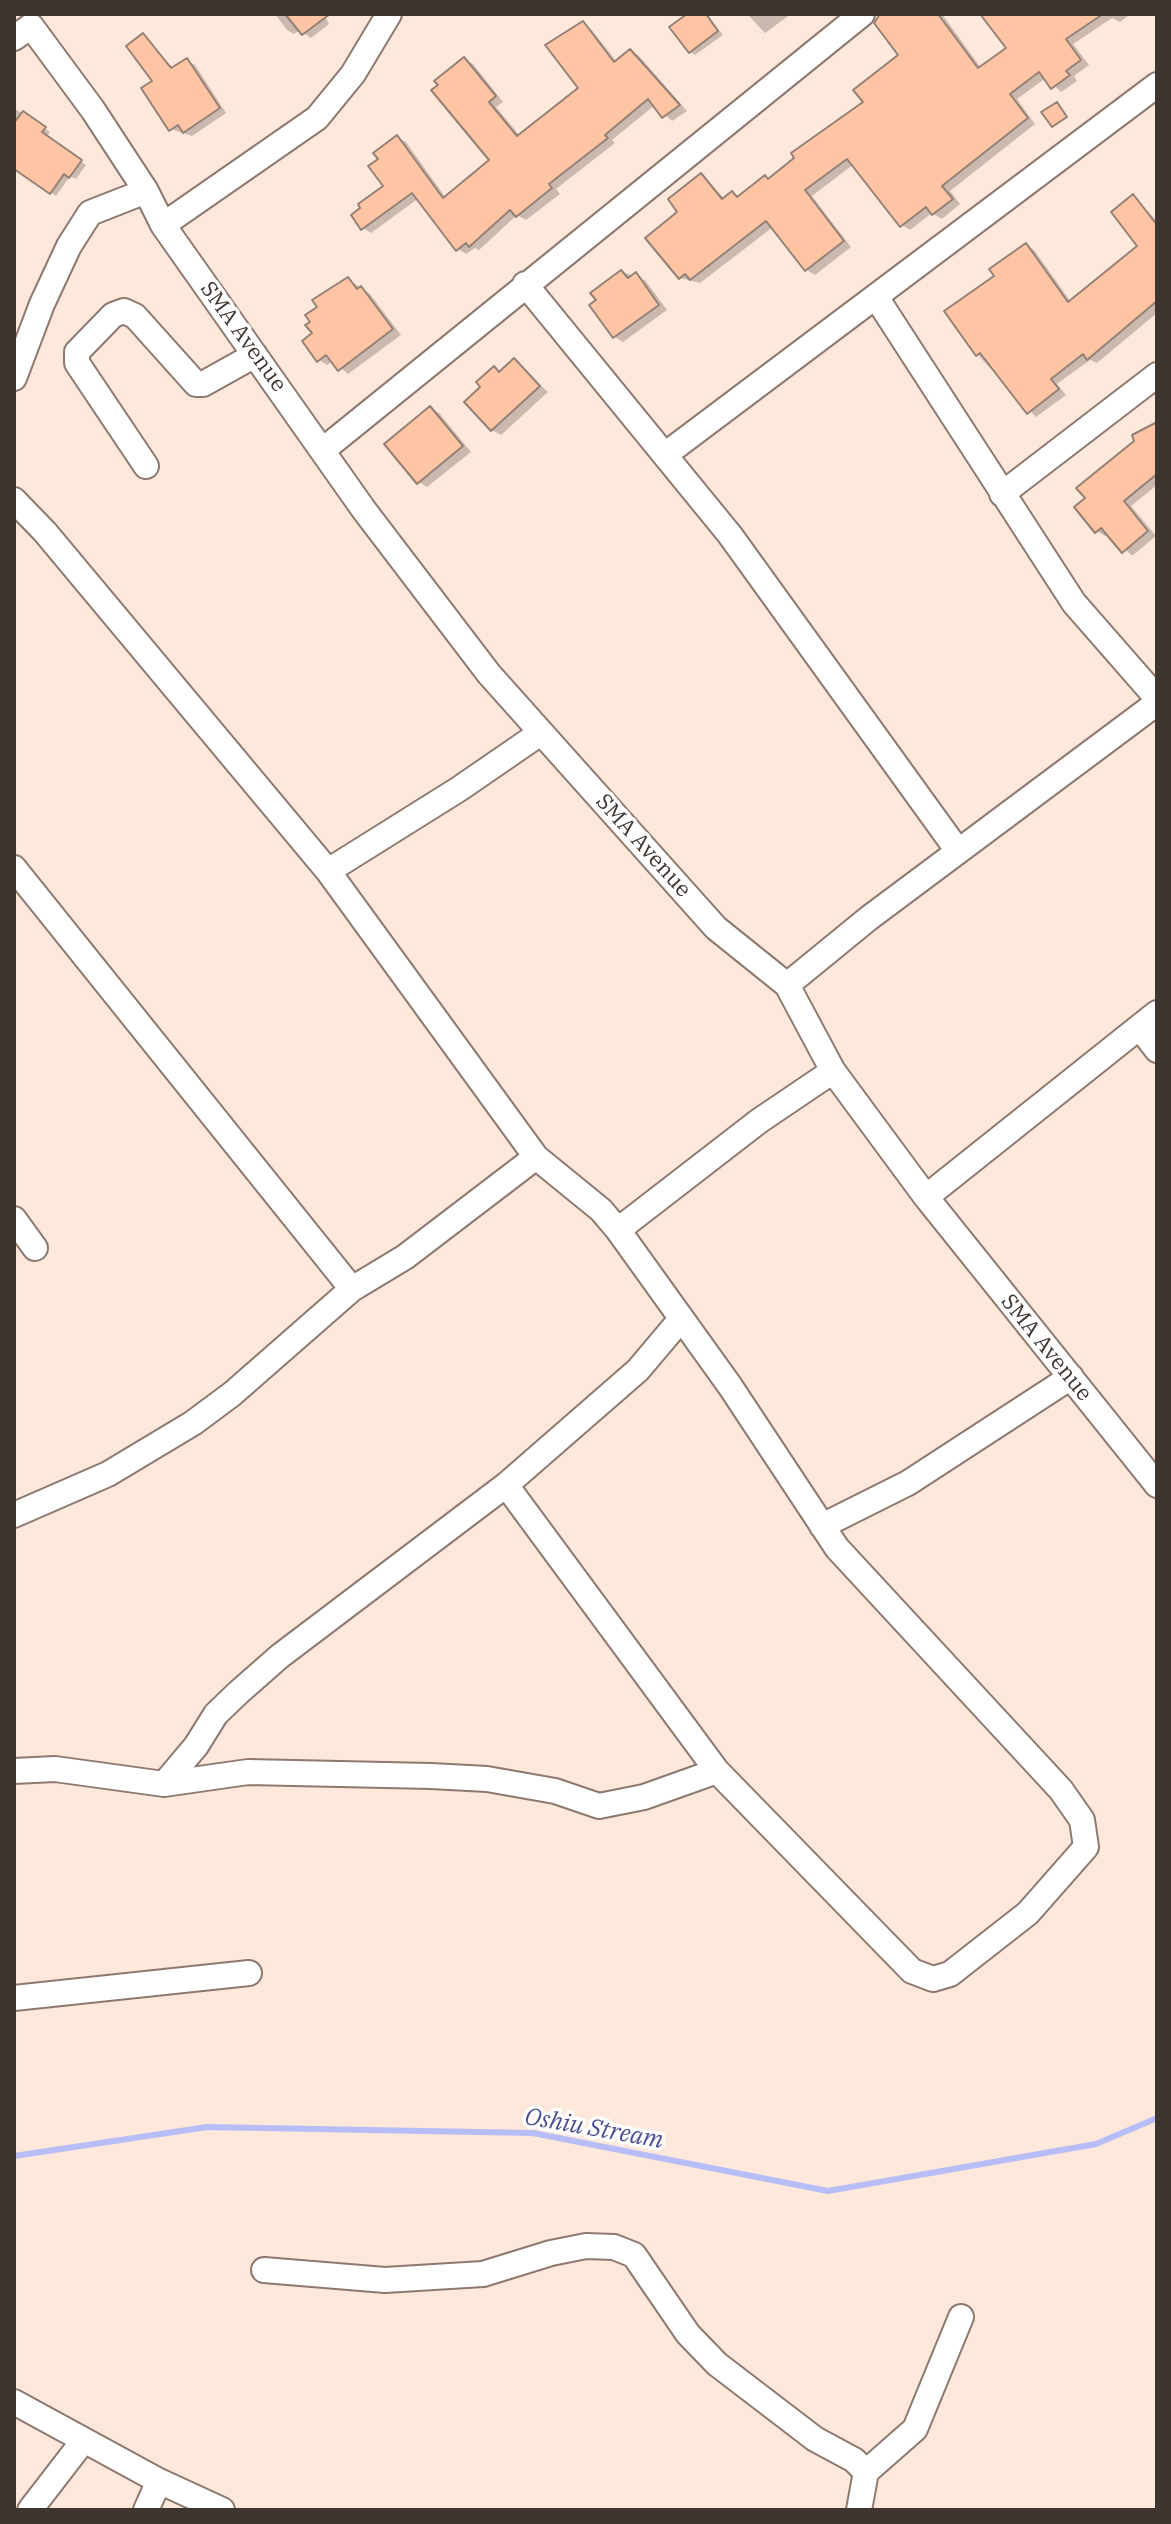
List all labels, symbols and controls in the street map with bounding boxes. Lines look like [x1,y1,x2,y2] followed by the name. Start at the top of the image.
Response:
[194,277,292,397] street label: SMA Avenue
[590,789,696,903] street label: SMA Avenue
[995,1289,1097,1407] street label: SMA Avenue
[523,2103,665,2155] water label: Oshiu Stream

